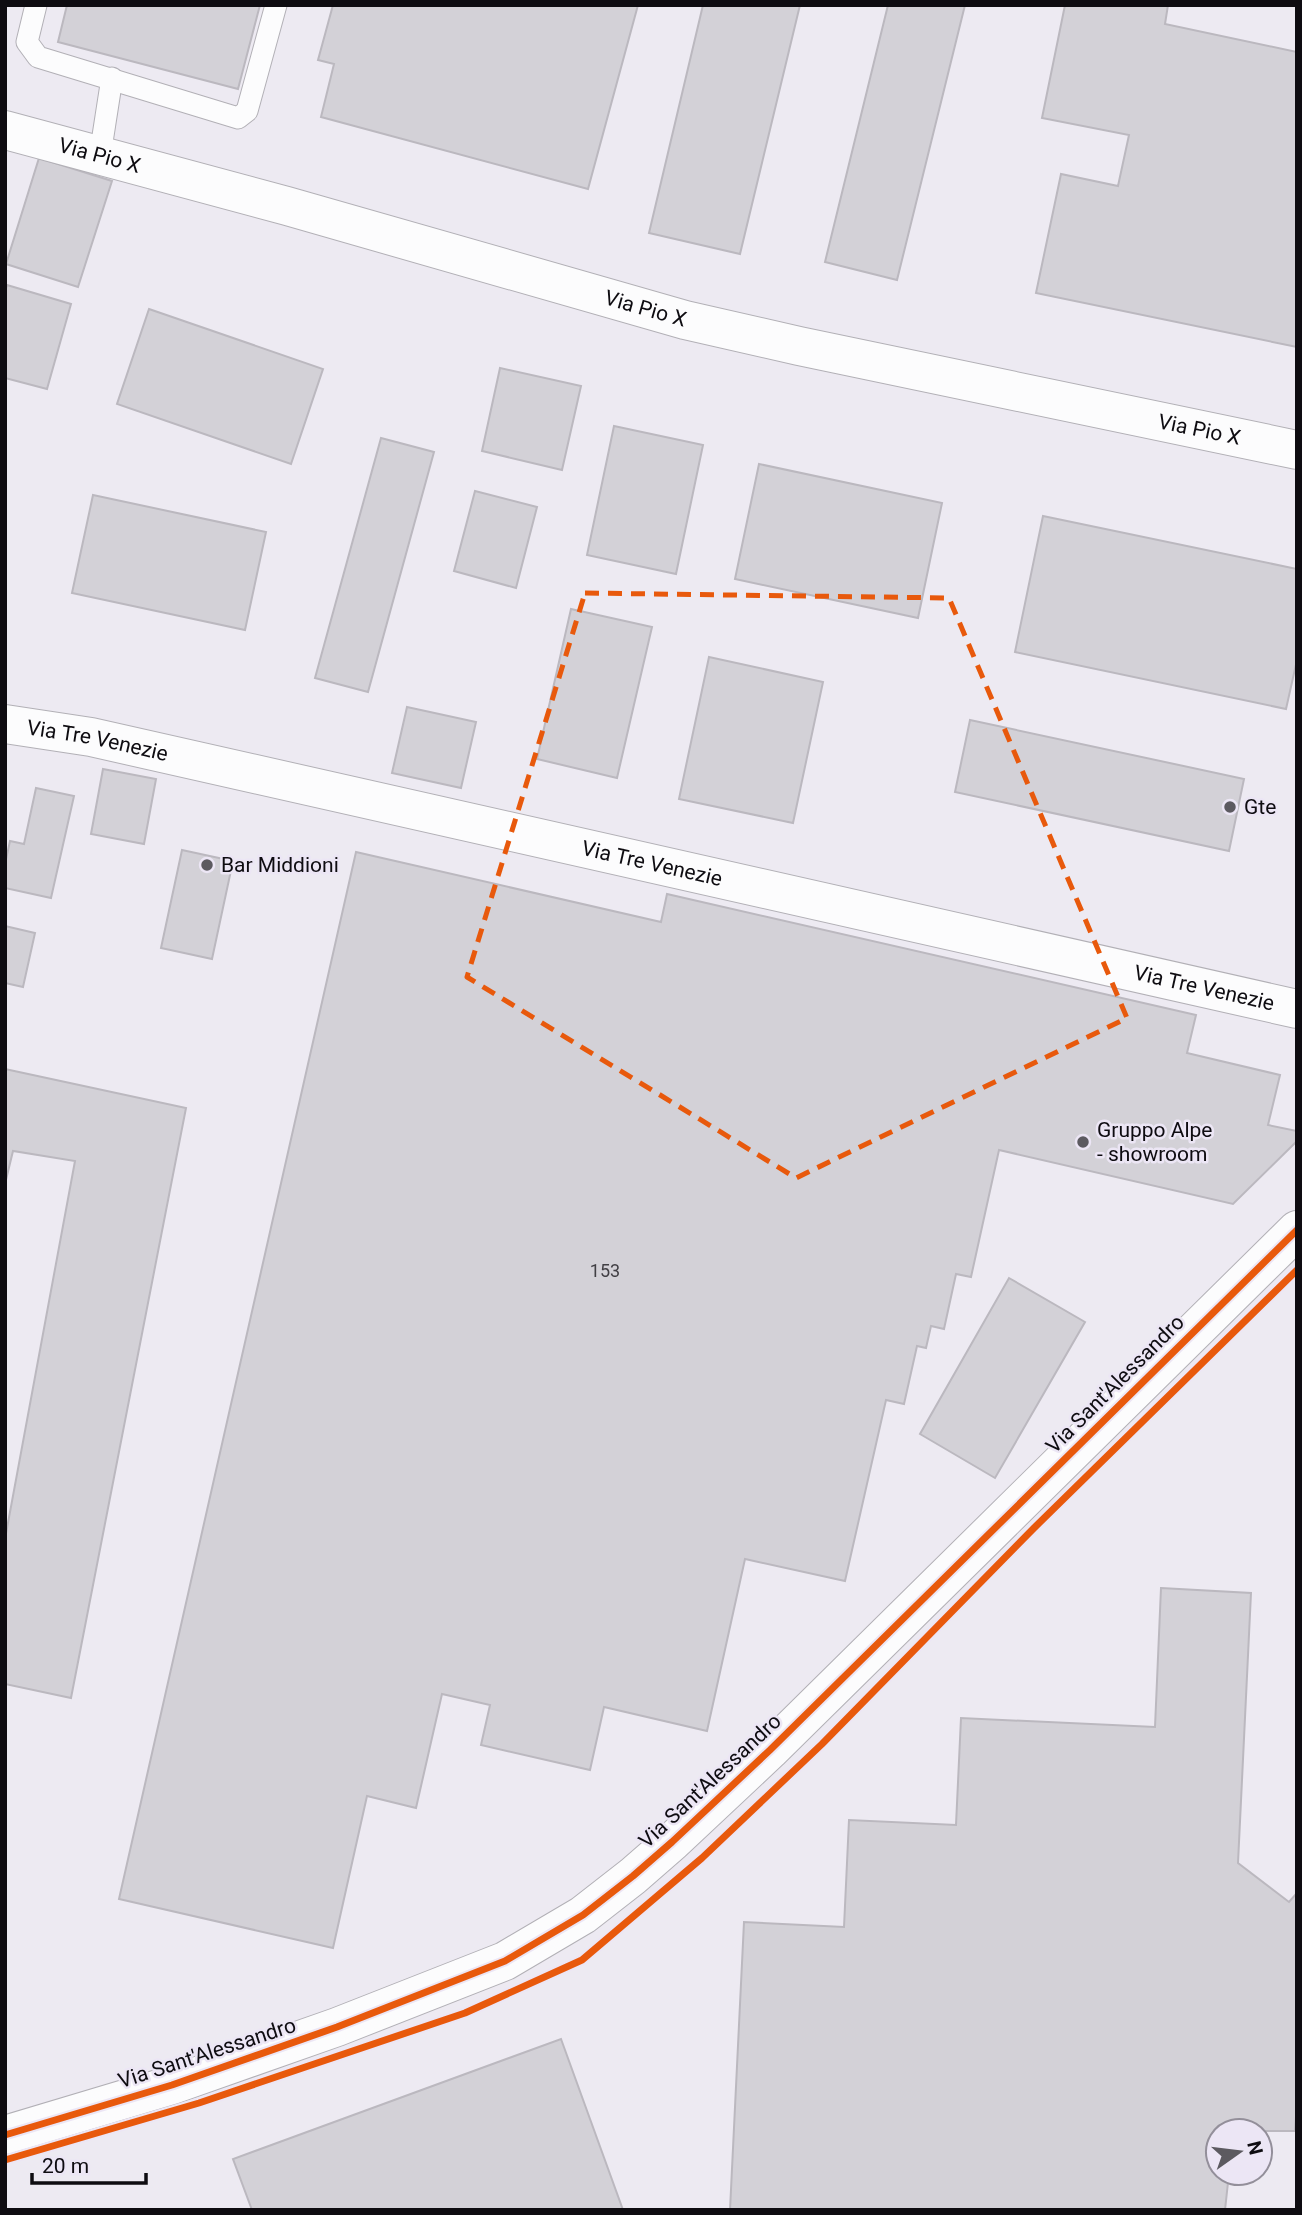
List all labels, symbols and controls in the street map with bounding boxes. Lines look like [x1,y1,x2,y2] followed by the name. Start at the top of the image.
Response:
[56,133,143,178] street label: Via Pio X
[602,286,689,332] street label: Via Pio X
[1156,409,1243,450] street label: Via Pio X
[25,715,170,766] street label: Via Tre Venezie
[1244,795,1276,819] place label: Gte
[1222,799,1238,815] marker: Gte
[579,836,724,891] street label: Via Tre Venezie
[221,853,339,877] place label: Bar Middioni
[199,857,215,873] marker: Bar Middioni
[1132,961,1277,1016] street label: Via Tre Venezie
[1097,1118,1213,1166] place label: Gruppo Alpe - showroom
[1075,1134,1091,1150] marker: Gruppo Alpe - showroom
[590,1260,620,1281] house number: 153
[1041,1310,1189,1458] street label: Via Sant'Alessandro
[634,1709,786,1853] street label: Via Sant'Alessandro
[115,2013,299,2093] street label: Via Sant'Alessandro
[1204,2117,1274,2187] north arrow
[1242,2139,1268,2157] text: N
[32,2142,145,2186] scale bar
[42,2154,89,2178] text: 20 m

